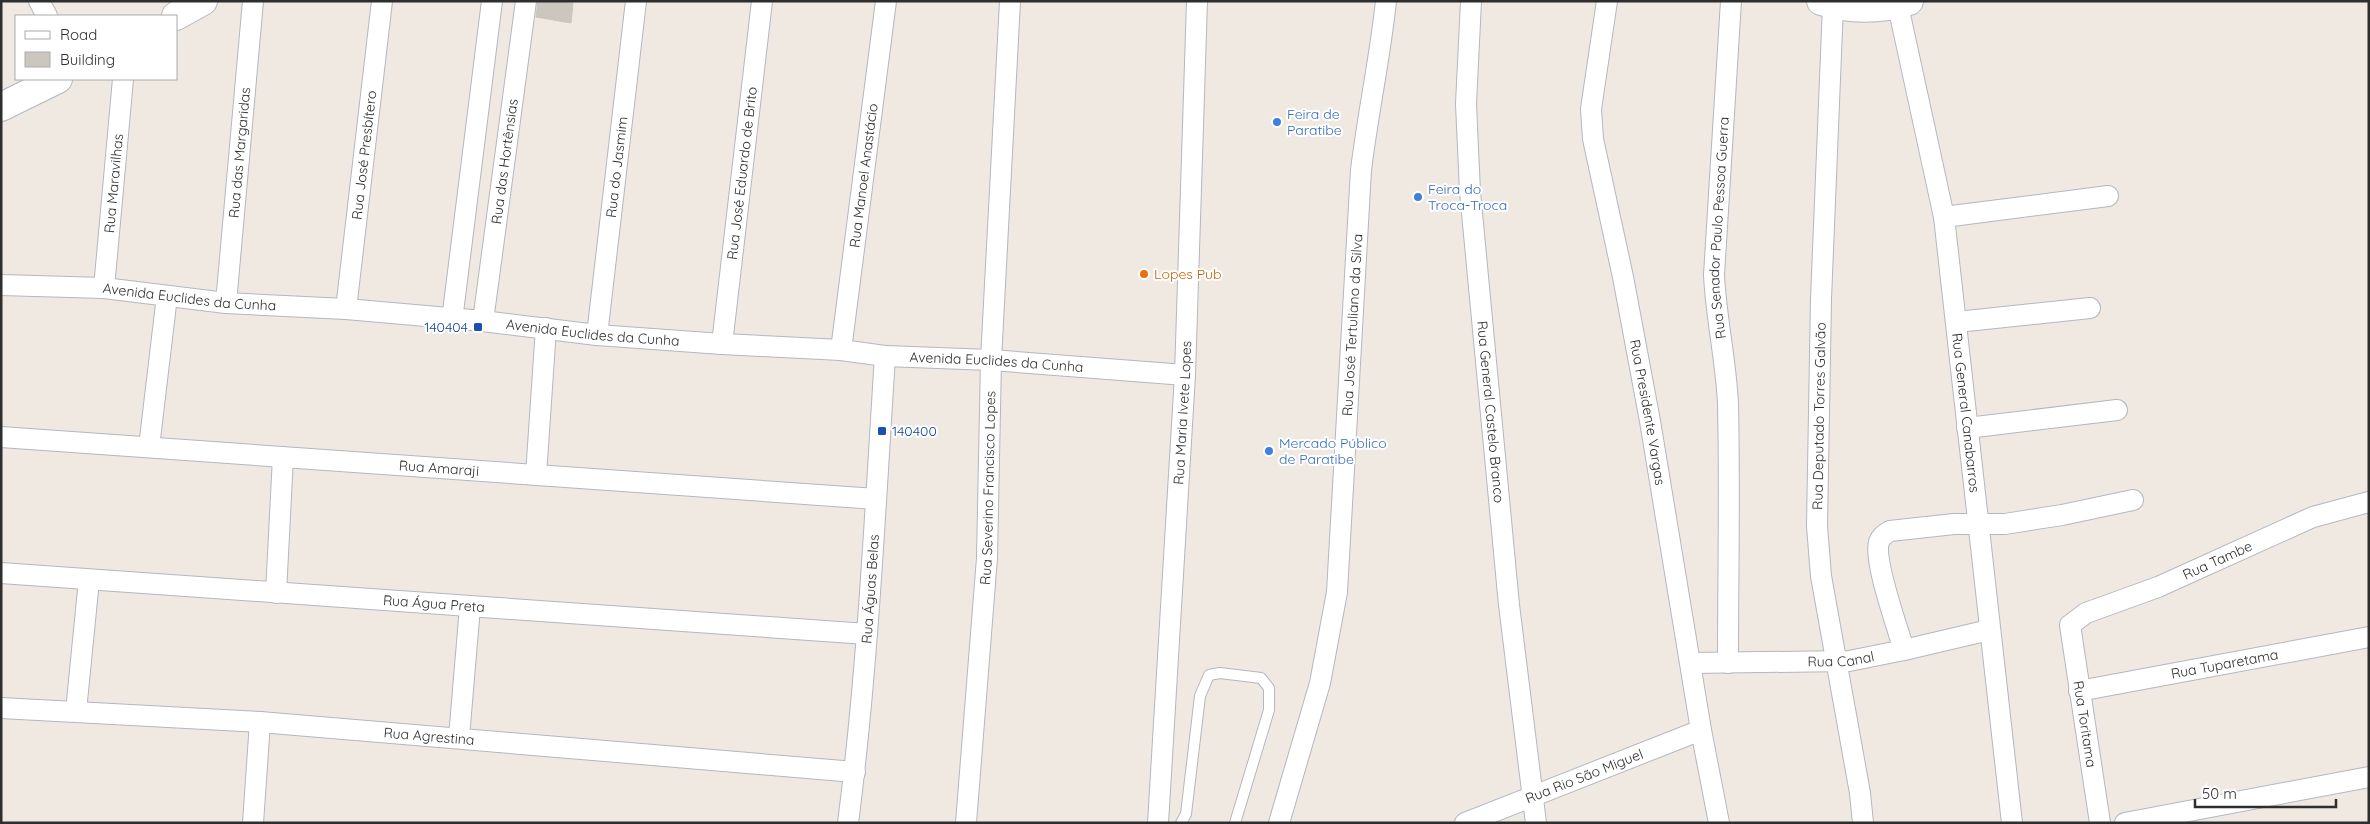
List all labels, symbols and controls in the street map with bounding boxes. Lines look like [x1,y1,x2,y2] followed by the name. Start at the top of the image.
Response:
[15,15,178,80] legend
[60,25,97,44] text: Road
[60,50,115,69] text: Building
[225,86,254,219] street label: Rua das Margaridas
[723,86,761,261] street label: Rua José Eduardo de Brito
[348,89,380,221] street label: Rua José Presbítero
[487,98,522,225] street label: Rua das Hortênsias
[845,102,882,249] street label: Rua Manoel Anastácio
[1287,105,1342,139] place label: Feira de Paratibe
[602,115,631,219] street label: Rua do Jasmim
[1271,116,1283,128] marker: Feira de Paratibe
[1705,116,1733,340] street label: Rua Senador Paulo Pessoa Guerra
[100,133,127,234] street label: Rua Maravilhas
[1428,180,1507,214] place label: Feira do Troca-Troca
[1412,191,1424,203] marker: Feira do Troca-Troca
[1338,233,1366,417] street label: Rua José Tertuliano da Silva
[1154,265,1221,283] place label: Lopes Pub
[1138,268,1150,280] marker: Lopes Pub
[102,279,277,314] street label: Avenida Euclides da Cunha
[505,315,680,350] street label: Avenida Euclides da Cunha
[424,318,468,336] place label: 140404
[1473,320,1508,504] street label: Rua General Castelo Branco
[472,321,484,333] marker: 140404
[1808,322,1830,510] street label: Rua Deputado Torres Galvão
[1948,332,1984,494] street label: Rua General Canabarros
[1626,338,1669,487] street label: Rua Presidente Vargas
[1169,340,1195,485] street label: Rua Maria Ivete Lopes
[909,348,1084,376] street label: Avenida Euclides da Cunha
[976,391,999,586] street label: Rua Severino Francisco Lopes
[892,422,937,440] place label: 140400
[876,425,888,437] marker: 140400
[1279,434,1387,468] place label: Mercado Público de Paratibe
[1263,445,1275,457] marker: Mercado Público de Paratibe
[398,456,480,480] street label: Rua Amaraji
[857,534,883,644] street label: Rua Águas Belas
[2180,537,2255,584] street label: Rua Tambe
[382,591,485,616] street label: Rua Água Preta
[2169,645,2280,683] street label: Rua Tuparetama
[1807,647,1876,671] street label: Rua Canal
[2069,679,2101,769] street label: Rua Toritama
[383,723,475,749] street label: Rua Agrestina
[1523,745,1646,807] street label: Rua Rio São Miguel
[2195,776,2336,808] scale bar
[2202,784,2237,803] text: 50 m

